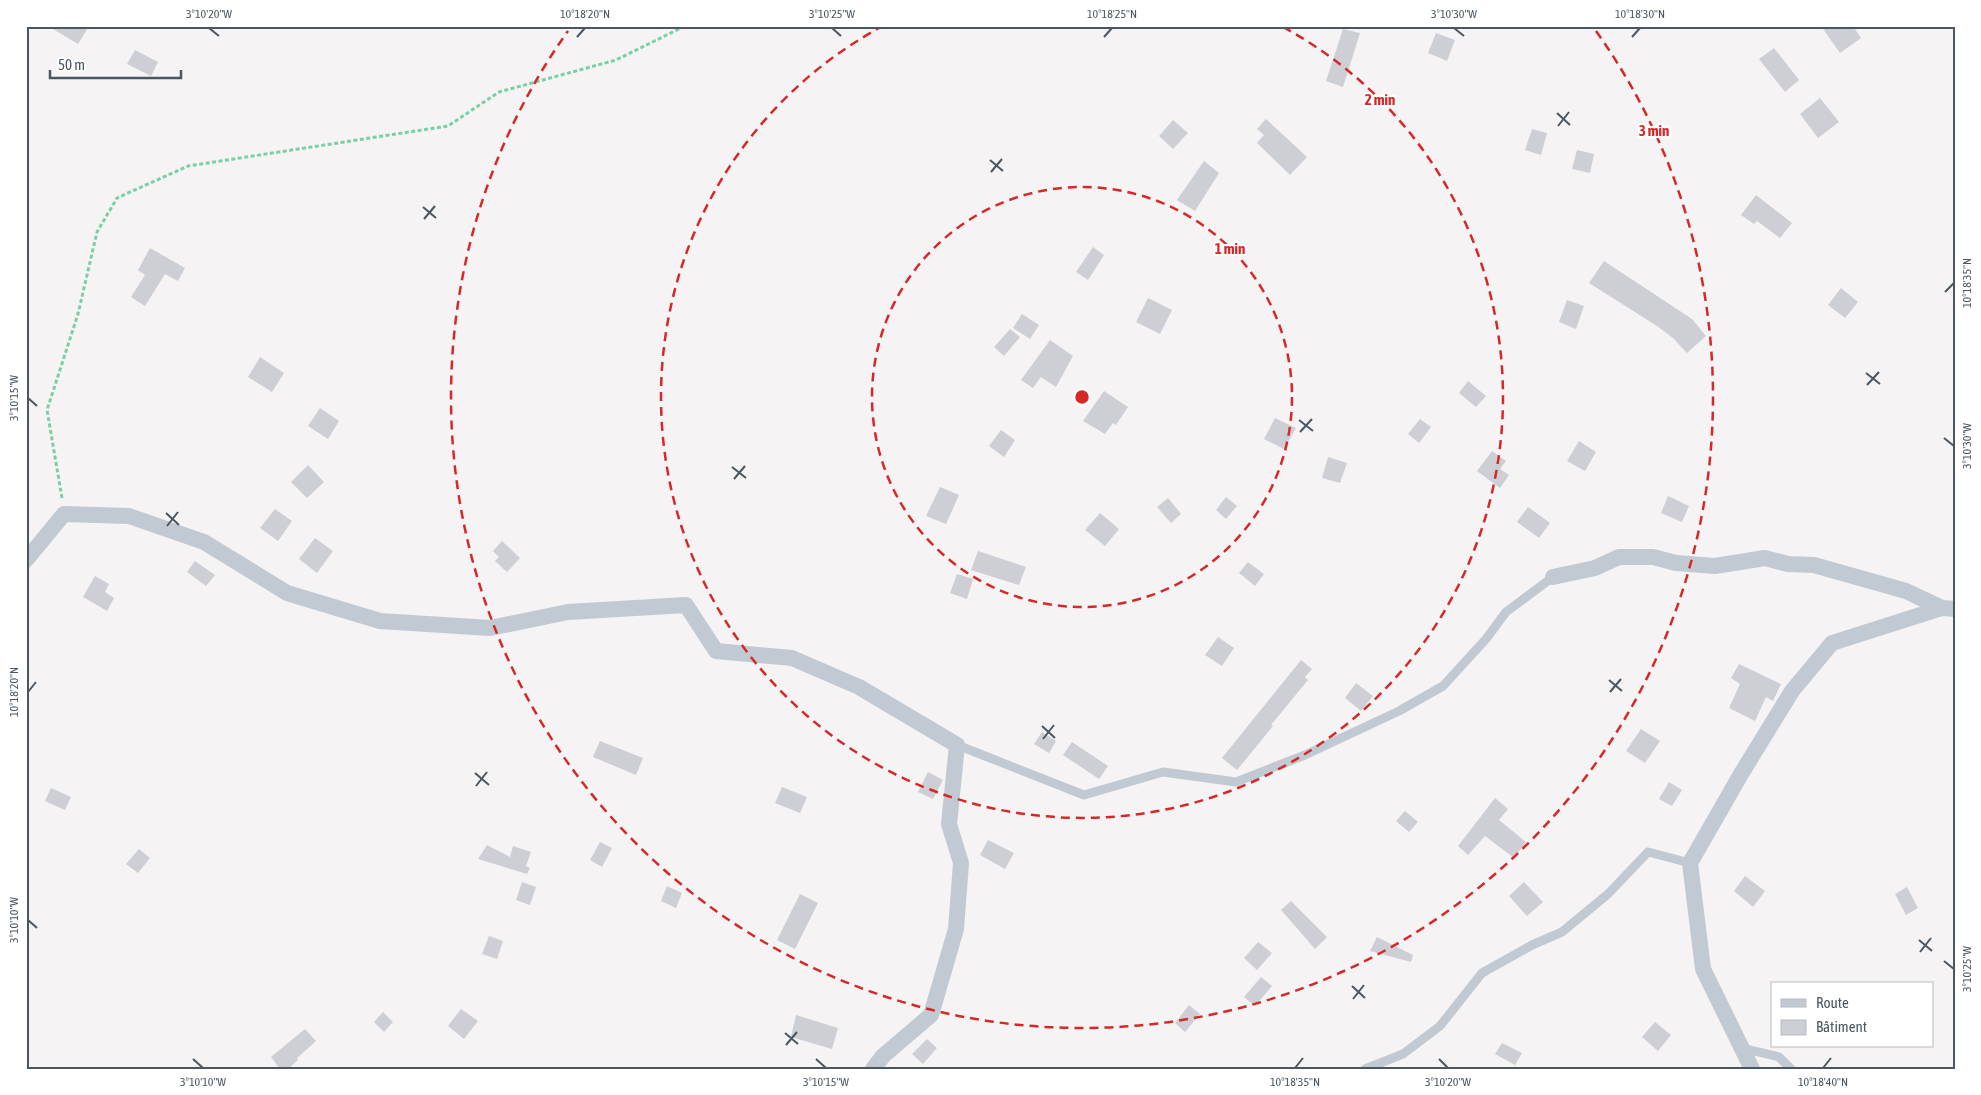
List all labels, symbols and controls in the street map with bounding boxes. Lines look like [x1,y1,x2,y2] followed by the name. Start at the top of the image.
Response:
[186,7,232,21] text: 3°10'20"W
[560,7,610,21] text: 10°18'20"N
[809,7,855,21] text: 3°10'25"W
[1087,7,1137,21] text: 10°18'25"N
[1431,7,1477,21] text: 3°10'30"W
[1615,7,1665,21] text: 10°18'30"N
[50,48,181,80] scale bar
[58,56,85,73] text: 50 m
[1365,91,1395,108] text: 2 min
[1639,122,1669,139] text: 3 min
[1215,240,1245,257] text: 1 min
[1960,258,1974,308] text: 10°18'35"N
[7,375,21,421] text: 3°10'15"W
[1073,388,1091,406] centre of rings
[1960,423,1974,469] text: 3°10'30"W
[7,667,21,717] text: 10°18'20"N
[7,897,21,943] text: 3°10'10"W
[1960,946,1974,992] text: 3°10'25"W
[1771,982,1934,1048] legend
[1816,994,1849,1011] text: Route
[1816,1018,1867,1035] text: Bâtiment
[180,1075,226,1089] text: 3°10'10"W
[803,1075,849,1089] text: 3°10'15"W
[1270,1075,1320,1089] text: 10°18'35"N
[1425,1075,1471,1089] text: 3°10'20"W
[1798,1075,1848,1089] text: 10°18'40"N

